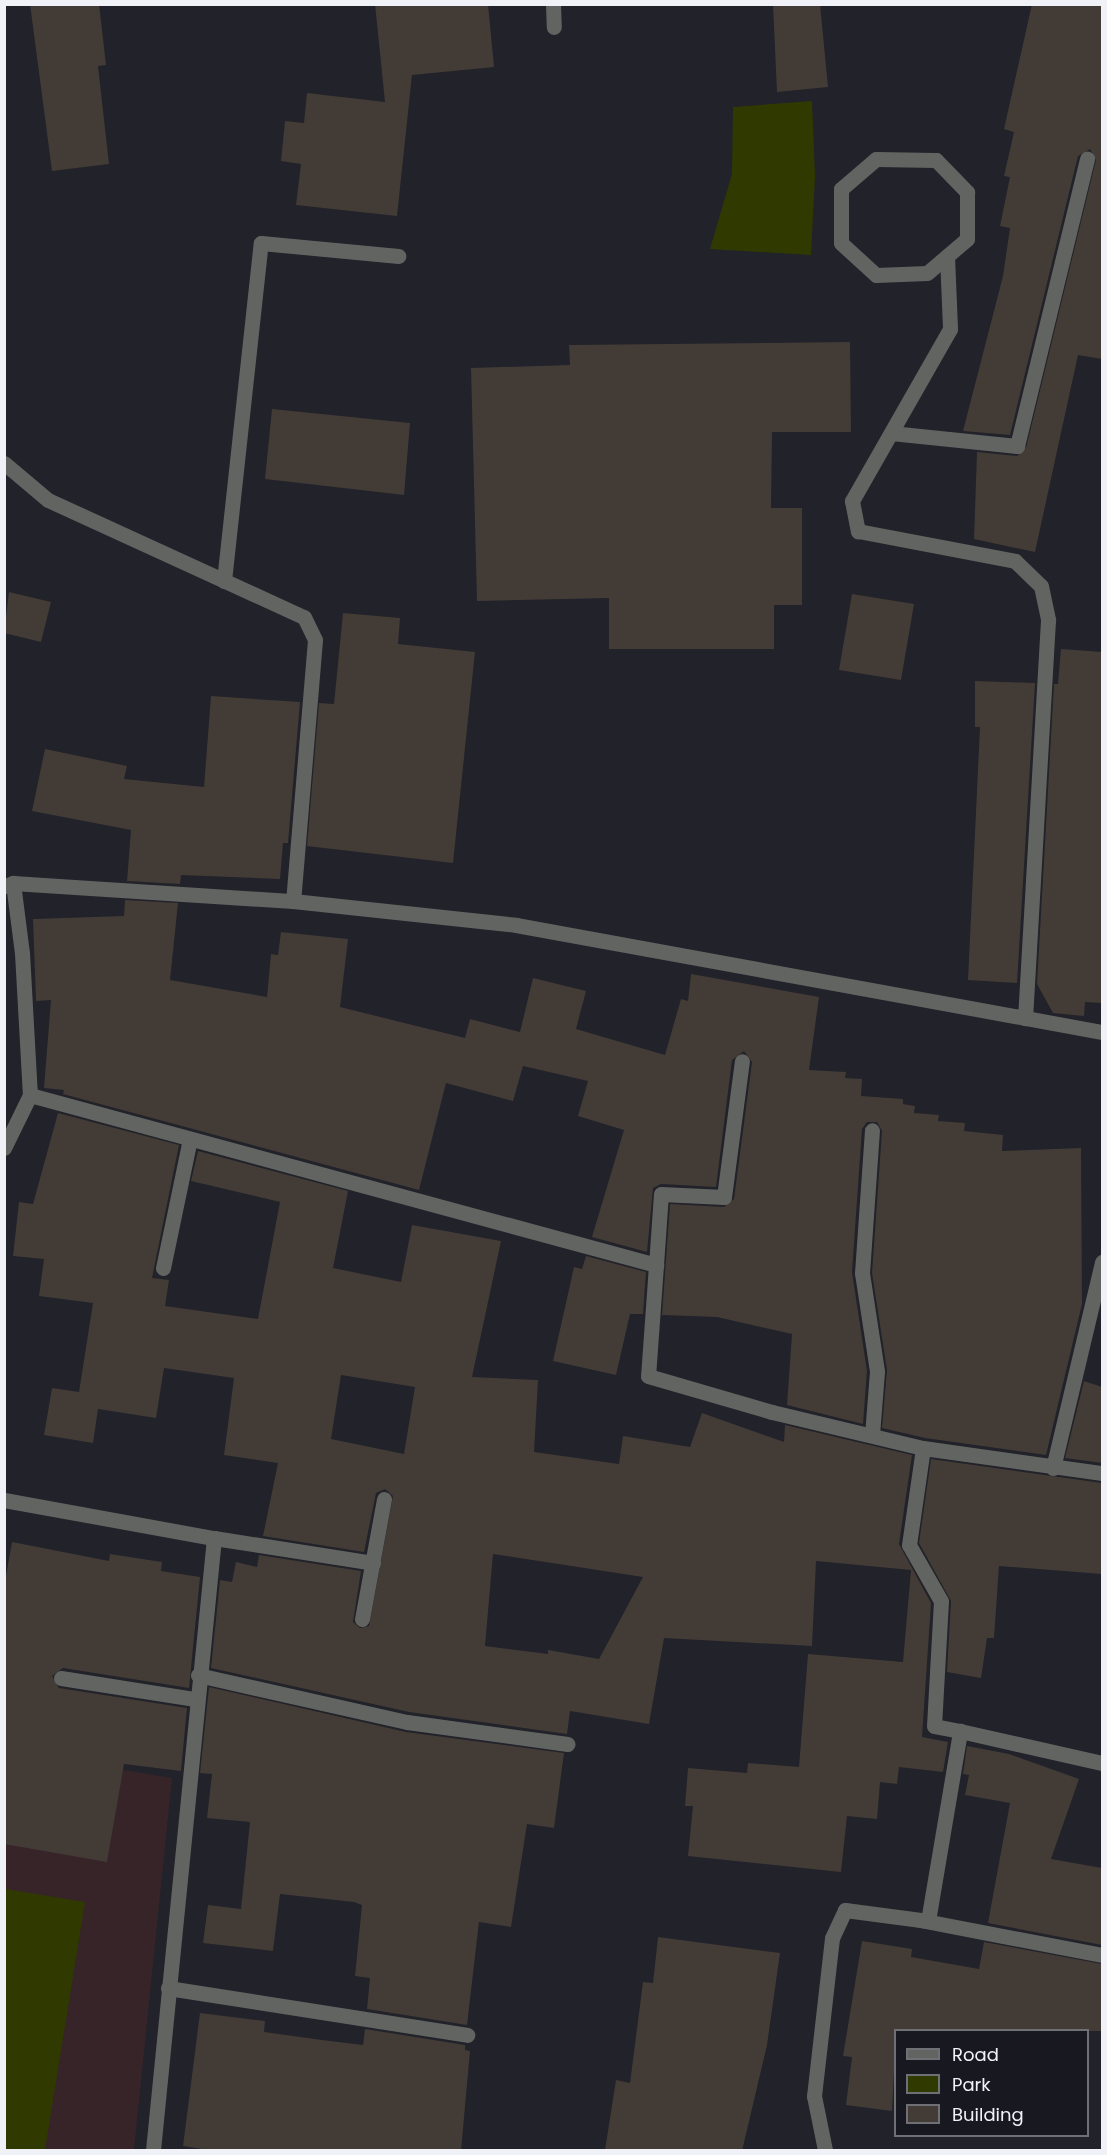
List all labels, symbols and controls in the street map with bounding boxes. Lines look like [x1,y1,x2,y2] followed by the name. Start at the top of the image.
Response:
[894,2029,1089,2137] legend
[952,2042,999,2067] text: Road
[952,2072,991,2097] text: Park
[952,2102,1024,2127] text: Building

